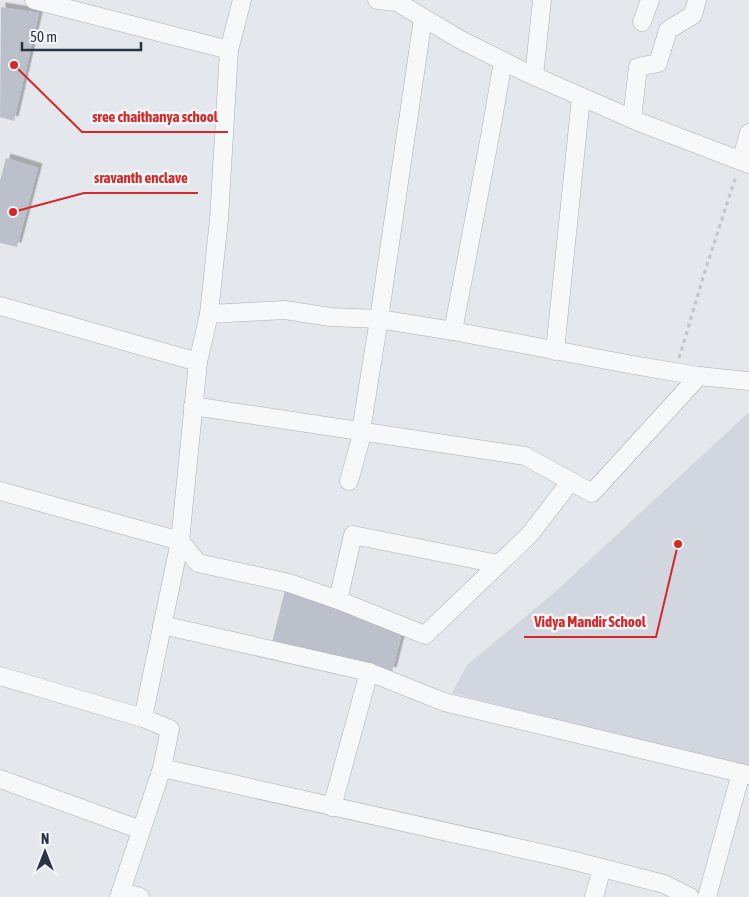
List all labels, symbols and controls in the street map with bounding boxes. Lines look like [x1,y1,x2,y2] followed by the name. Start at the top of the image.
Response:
[22,20,141,52] scale bar
[30,28,57,45] text: 50 m
[82,102,228,132] callout: sree chaithanya school
[92,108,219,125] text: sree chaithanya school
[84,163,198,193] callout: sravanth enclave
[94,169,188,186] text: sravanth enclave
[524,607,656,637] callout: Vidya Mandir School
[533,613,647,630] text: Vidya Mandir School
[20,827,70,877] north arrow
[41,831,49,847] text: N

